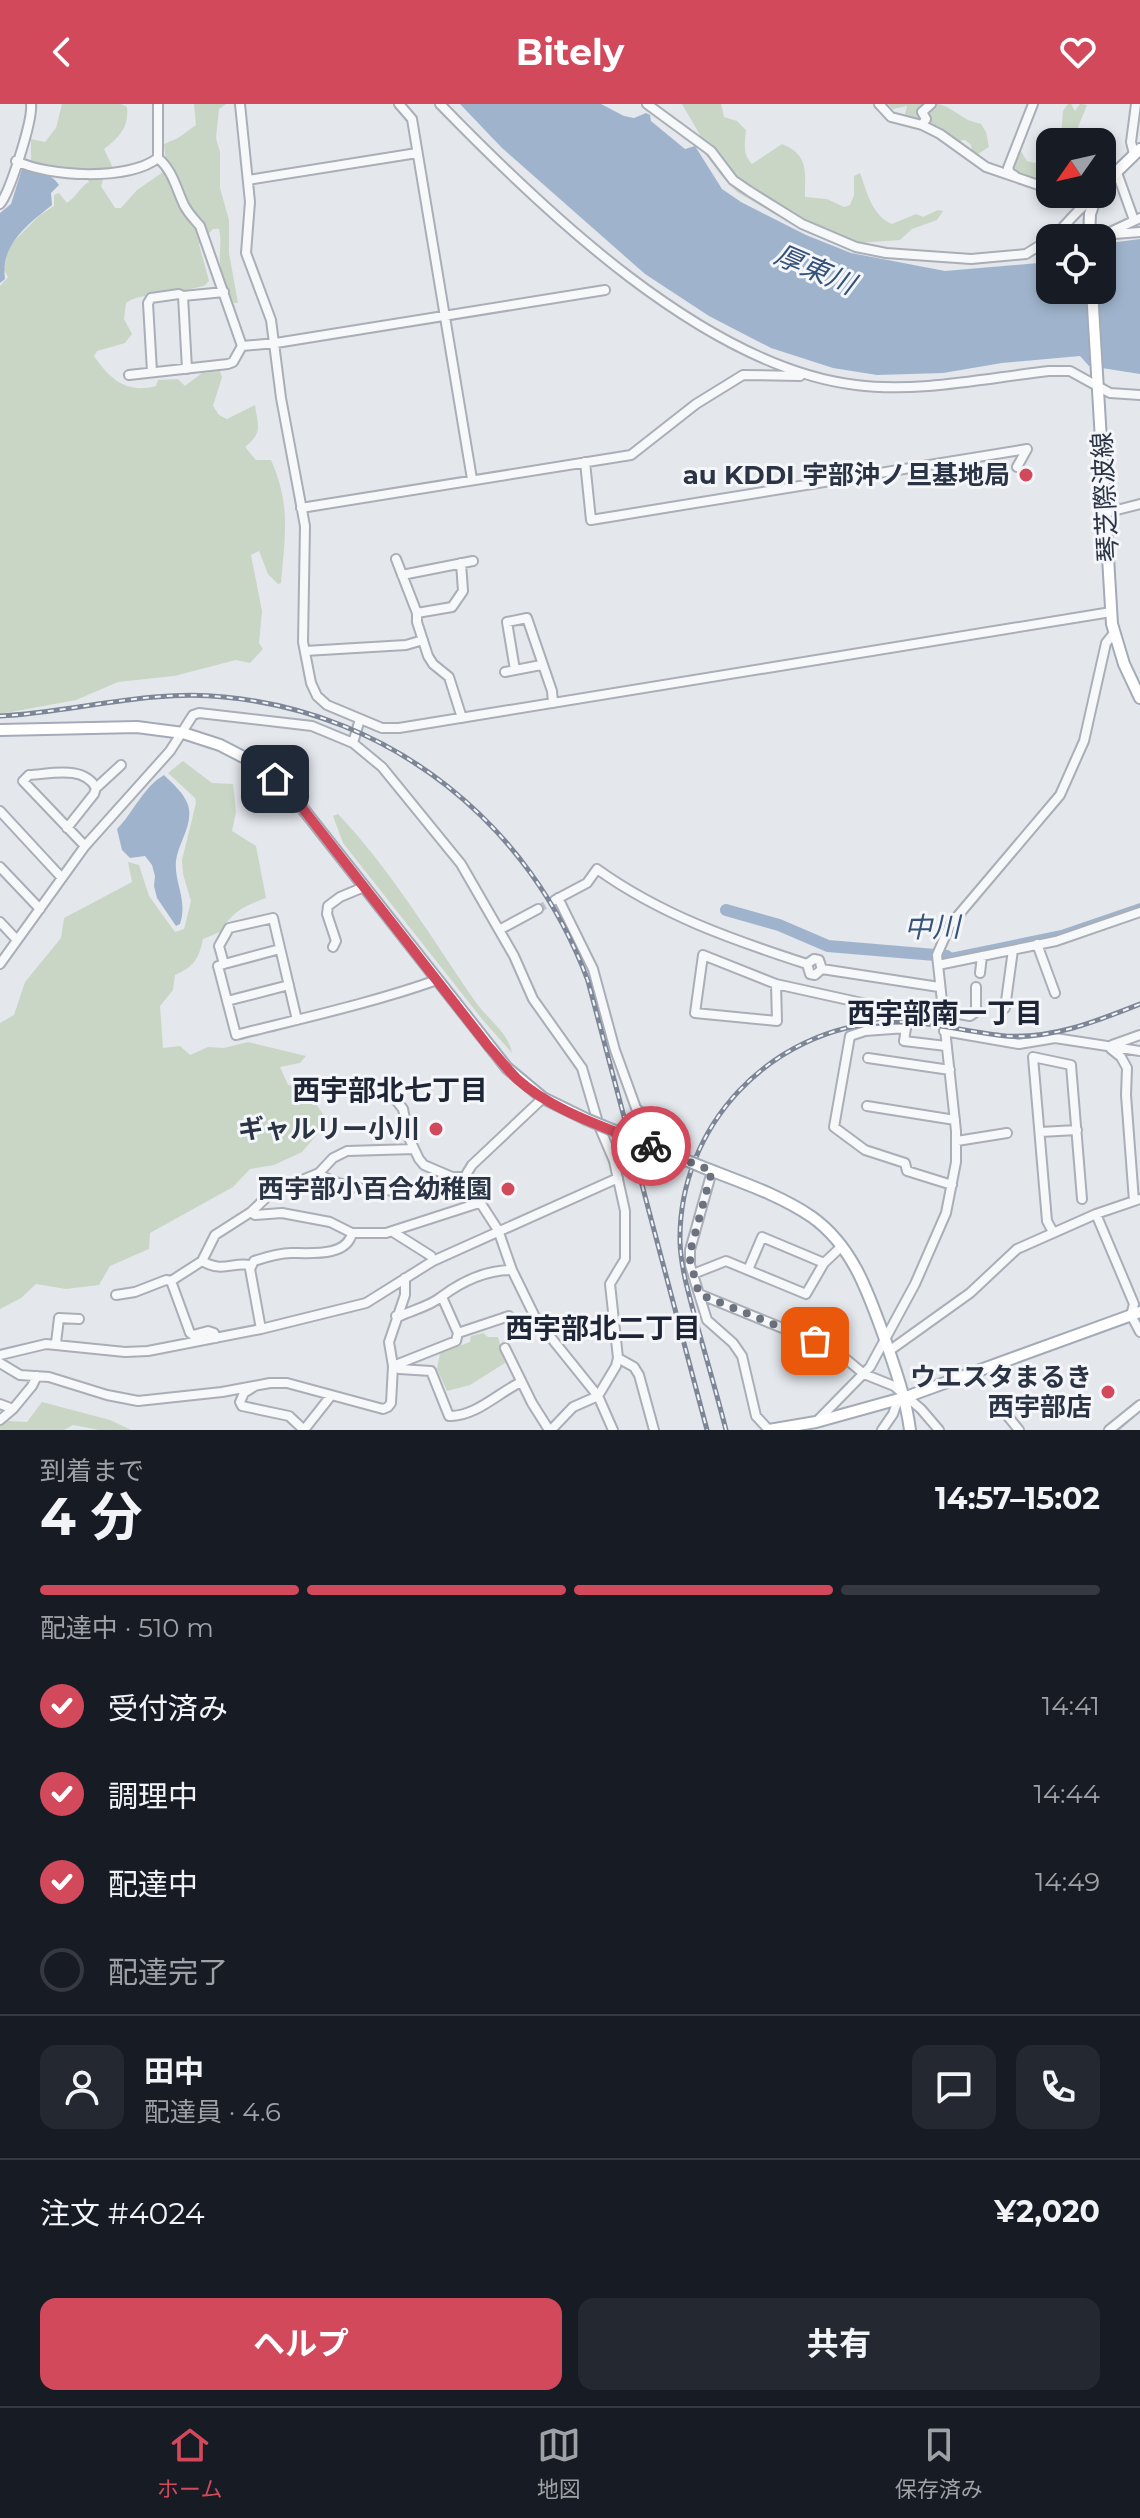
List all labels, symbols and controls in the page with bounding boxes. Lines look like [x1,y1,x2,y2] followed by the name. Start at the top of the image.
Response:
[40,30,84,74] icon: back
[516,30,624,74] text: Bitely
[1056,30,1100,74] icon: heart
[1036,128,1116,208] north arrow
[1036,128,1116,304] map controls
[1036,224,1116,304] button: locate
[770,237,863,302] water label: 厚東川
[1086,431,1124,563] street label: 琴芝際波線
[683,459,1010,491] place label: au KDDI 宇部沖ノ旦基地局
[1017,466,1035,484] marker: au KDDI 宇部沖ノ旦基地局
[241,745,309,813] pin
[253,757,297,801] icon: home
[904,909,963,944] water label: 中川
[847,996,1043,1030] district label: 西宇部南一丁目
[292,1073,488,1107] district label: 西宇部北七丁目
[611,1106,691,1186] courier
[238,1113,420,1145] place label: ギャルリー小川
[427,1120,445,1138] marker: ギャルリー小川
[629,1124,673,1168] icon: bike
[258,1173,492,1205] place label: 西宇部小百合幼稚園
[499,1180,517,1198] marker: 西宇部小百合幼稚園
[781,1307,849,1375] pin
[505,1311,701,1345] district label: 西宇部北二丁目
[793,1319,837,1363] icon: bag
[910,1361,1092,1423] place label: ウエスタまるき 西宇部店
[1099,1383,1117,1401] marker: ウエスタまるき 西宇部店
[40,1455,144,1487] text: 到着まで
[935,1480,1100,1517] text: 14:57–15:02
[40,1485,143,1548] text: 4 分
[40,1612,214,1644] text: 配達中 · 510 m
[40,1684,84,1728] icon: check
[108,1690,228,1727] text: 受付済み
[1042,1690,1100,1722] text: 14:41
[40,1772,84,1816] icon: check
[108,1778,198,1815] text: 調理中
[1033,1778,1100,1810] text: 14:44
[40,1860,84,1904] icon: check
[108,1866,198,1903] text: 配達中
[1035,1866,1100,1898] text: 14:49
[108,1954,228,1991] text: 配達完了
[40,2045,124,2129] button: person
[912,2045,996,2129] button: chat
[1016,2045,1100,2129] button: phone
[144,2053,204,2090] text: 田中
[144,2096,281,2128] text: 配達員 · 4.6
[994,2193,1100,2230] text: ¥2,020
[40,2195,205,2232] text: 注文 #4024
[40,2298,562,2390] button: ヘルプ
[578,2298,1100,2390] button: 共有
[157,2423,222,2503] tab: ホーム
[537,2423,581,2503] tab: 地図
[895,2423,983,2503] tab: 保存済み

